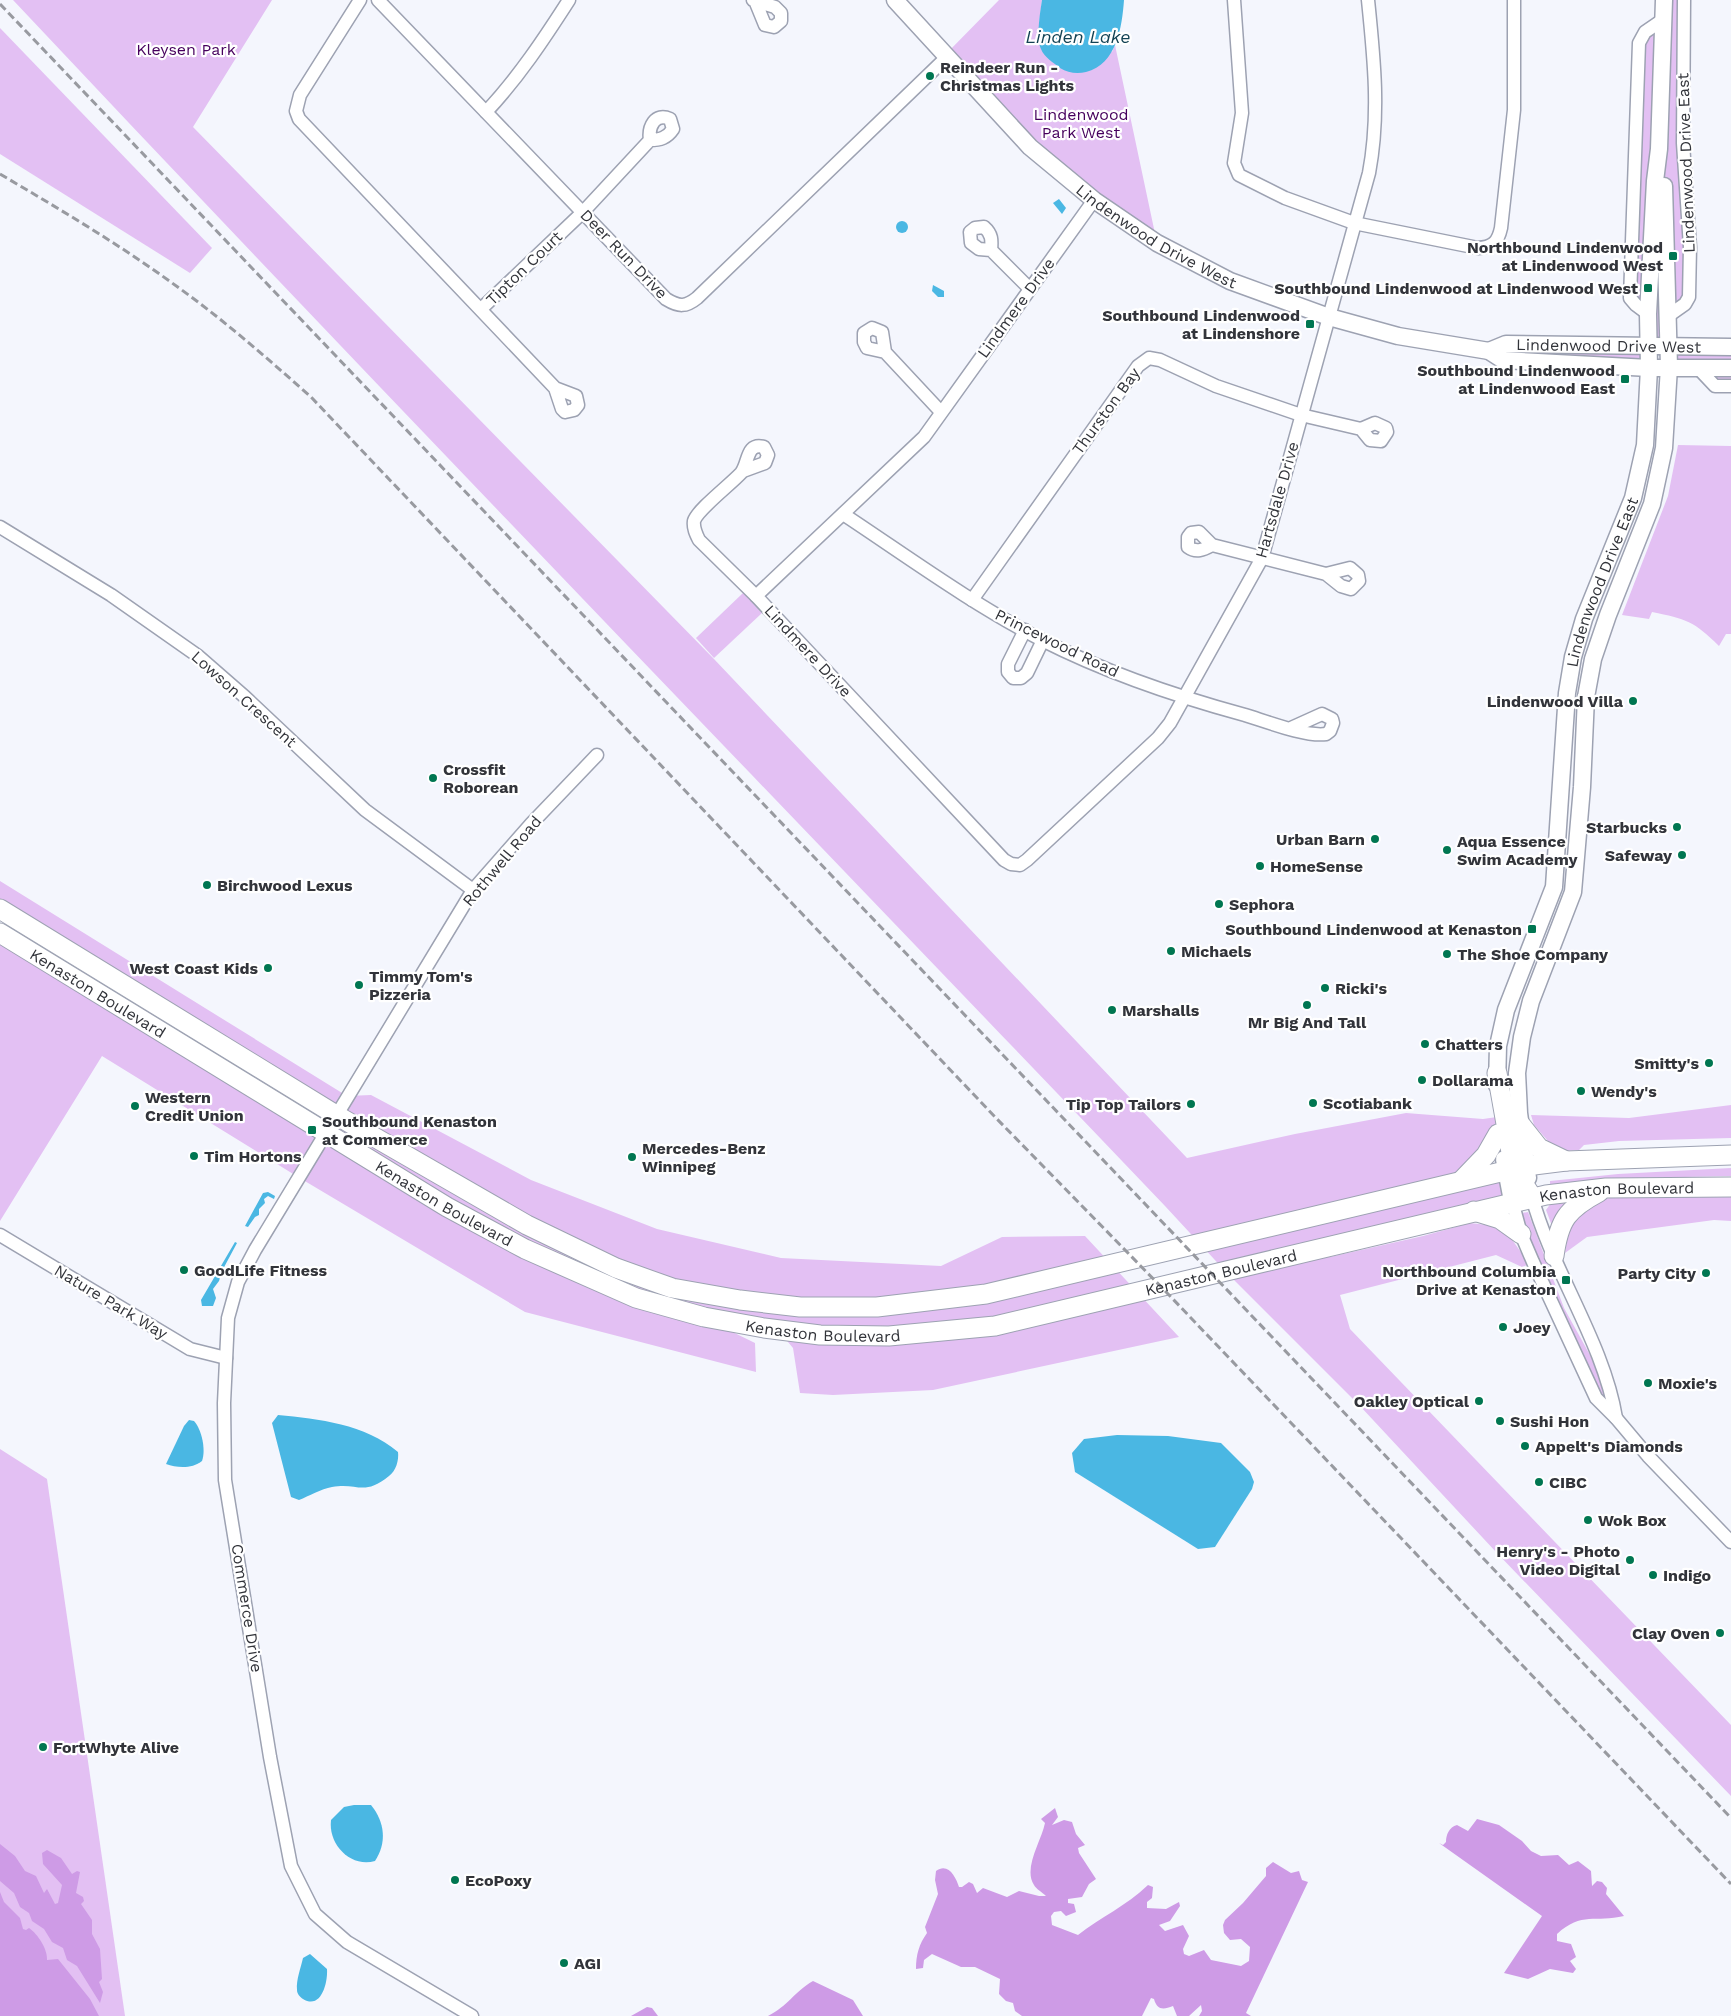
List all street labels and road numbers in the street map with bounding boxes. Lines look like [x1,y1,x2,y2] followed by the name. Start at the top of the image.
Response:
[1673,72,1699,253] street label: Lindenwood Drive East
[1072,180,1239,292] street label: Lindenwood Drive West
[576,205,672,303] street label: Deer Run Drive
[482,227,566,309] street label: Tipton Court
[973,254,1059,362] street label: Lindmere Drive
[1516,335,1701,356] street label: Lindenwood Drive West
[1068,363,1144,458] street label: Thurston Bay
[1251,440,1303,560] street label: Hartsdale Drive
[1562,494,1642,668] street label: Lindenwood Drive East
[760,601,856,701] street label: Lindmere Drive
[992,605,1122,681] street label: Princewood Road
[188,647,301,751] street label: Lowson Crescent
[459,812,545,910] street label: Rothwell Road
[27,944,169,1042] street label: Kenaston Boulevard
[372,1156,516,1250] street label: Kenaston Boulevard
[1537,1178,1694,1206] street label: Kenaston Boulevard
[1143,1245,1299,1300] street label: Kenaston Boulevard
[51,1261,172,1344] street label: Nature Park Way
[744,1315,901,1346] street label: Kenaston Boulevard
[227,1542,267,1674] street label: Commerce Drive

